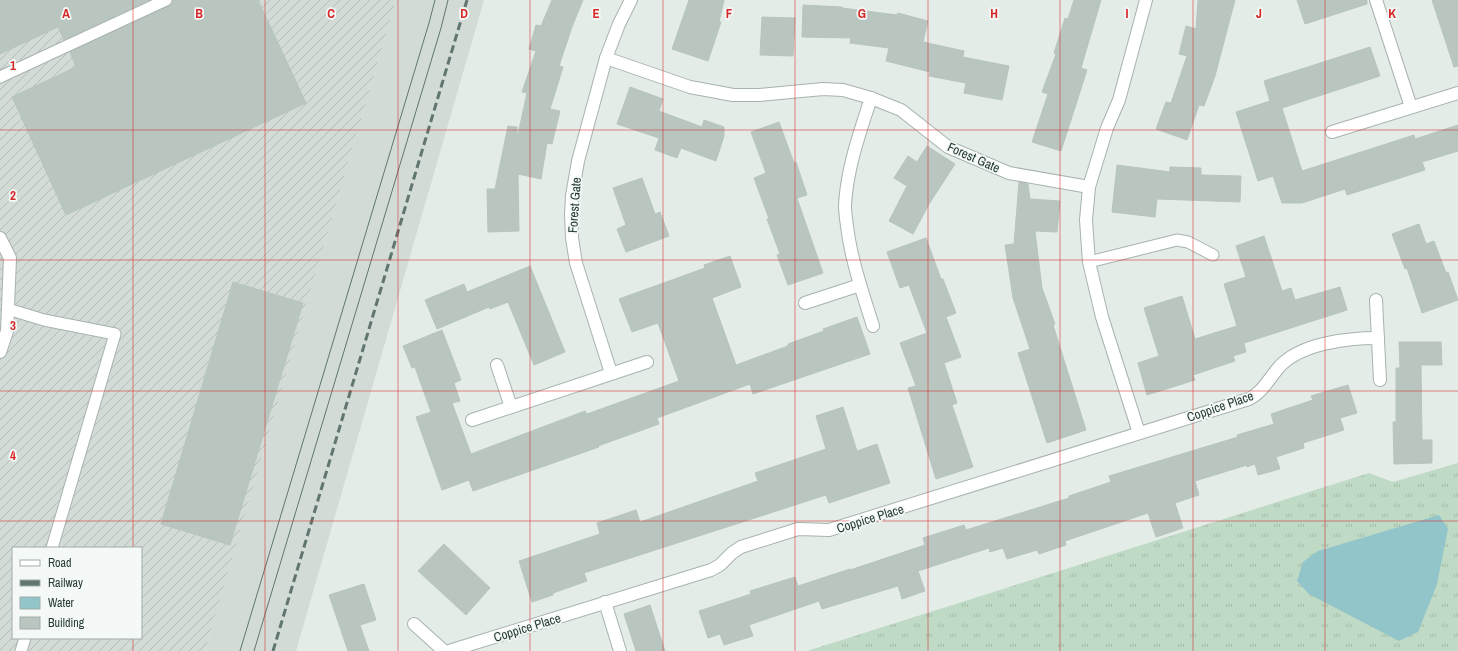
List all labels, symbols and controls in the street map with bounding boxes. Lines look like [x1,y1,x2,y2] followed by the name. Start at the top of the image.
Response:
[62,5,70,22] text: A
[195,5,203,22] text: B
[327,5,335,22] text: C
[460,5,468,22] text: D
[592,5,600,22] text: E
[726,5,733,22] text: F
[858,5,866,22] text: G
[990,5,998,22] text: H
[1126,5,1129,22] text: I
[1256,5,1262,22] text: J
[1388,5,1396,22] text: K
[10,57,16,74] text: 1
[945,138,1003,177] street label: Forest Gate
[564,177,585,233] street label: Forest Gate
[10,187,16,204] text: 2
[10,317,16,334] text: 3
[1185,387,1256,426] street label: Coppice Place
[10,447,16,464] text: 4
[835,500,906,537] street label: Coppice Place
[12,547,142,639] legend
[48,555,72,571] text: Road
[48,575,83,591] text: Railway
[48,595,75,611] text: Water
[492,609,563,646] street label: Coppice Place
[48,615,85,631] text: Building

